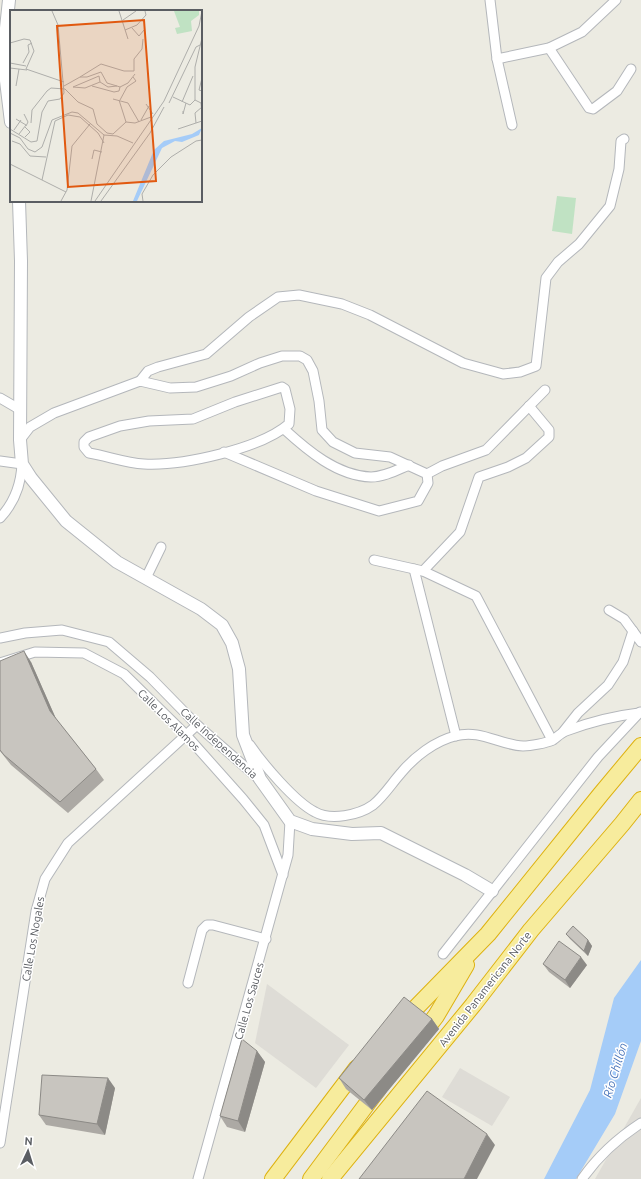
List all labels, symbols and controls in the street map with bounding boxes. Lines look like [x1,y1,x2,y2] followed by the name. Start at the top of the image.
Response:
[10,10,202,202] inset map
[136,687,203,754] street label: Calle Los Alamos
[178,705,260,781] street label: Calle Independencia
[20,895,46,982] street label: Calle Los Nogales
[436,929,534,1049] street label: Avenida Panamericana Norte
[232,961,266,1041] street label: Calle Los Sauces
[601,1041,629,1099] water label: Río Chillón
[8,1131,48,1171] north arrow
[24,1135,33,1147] text: N

